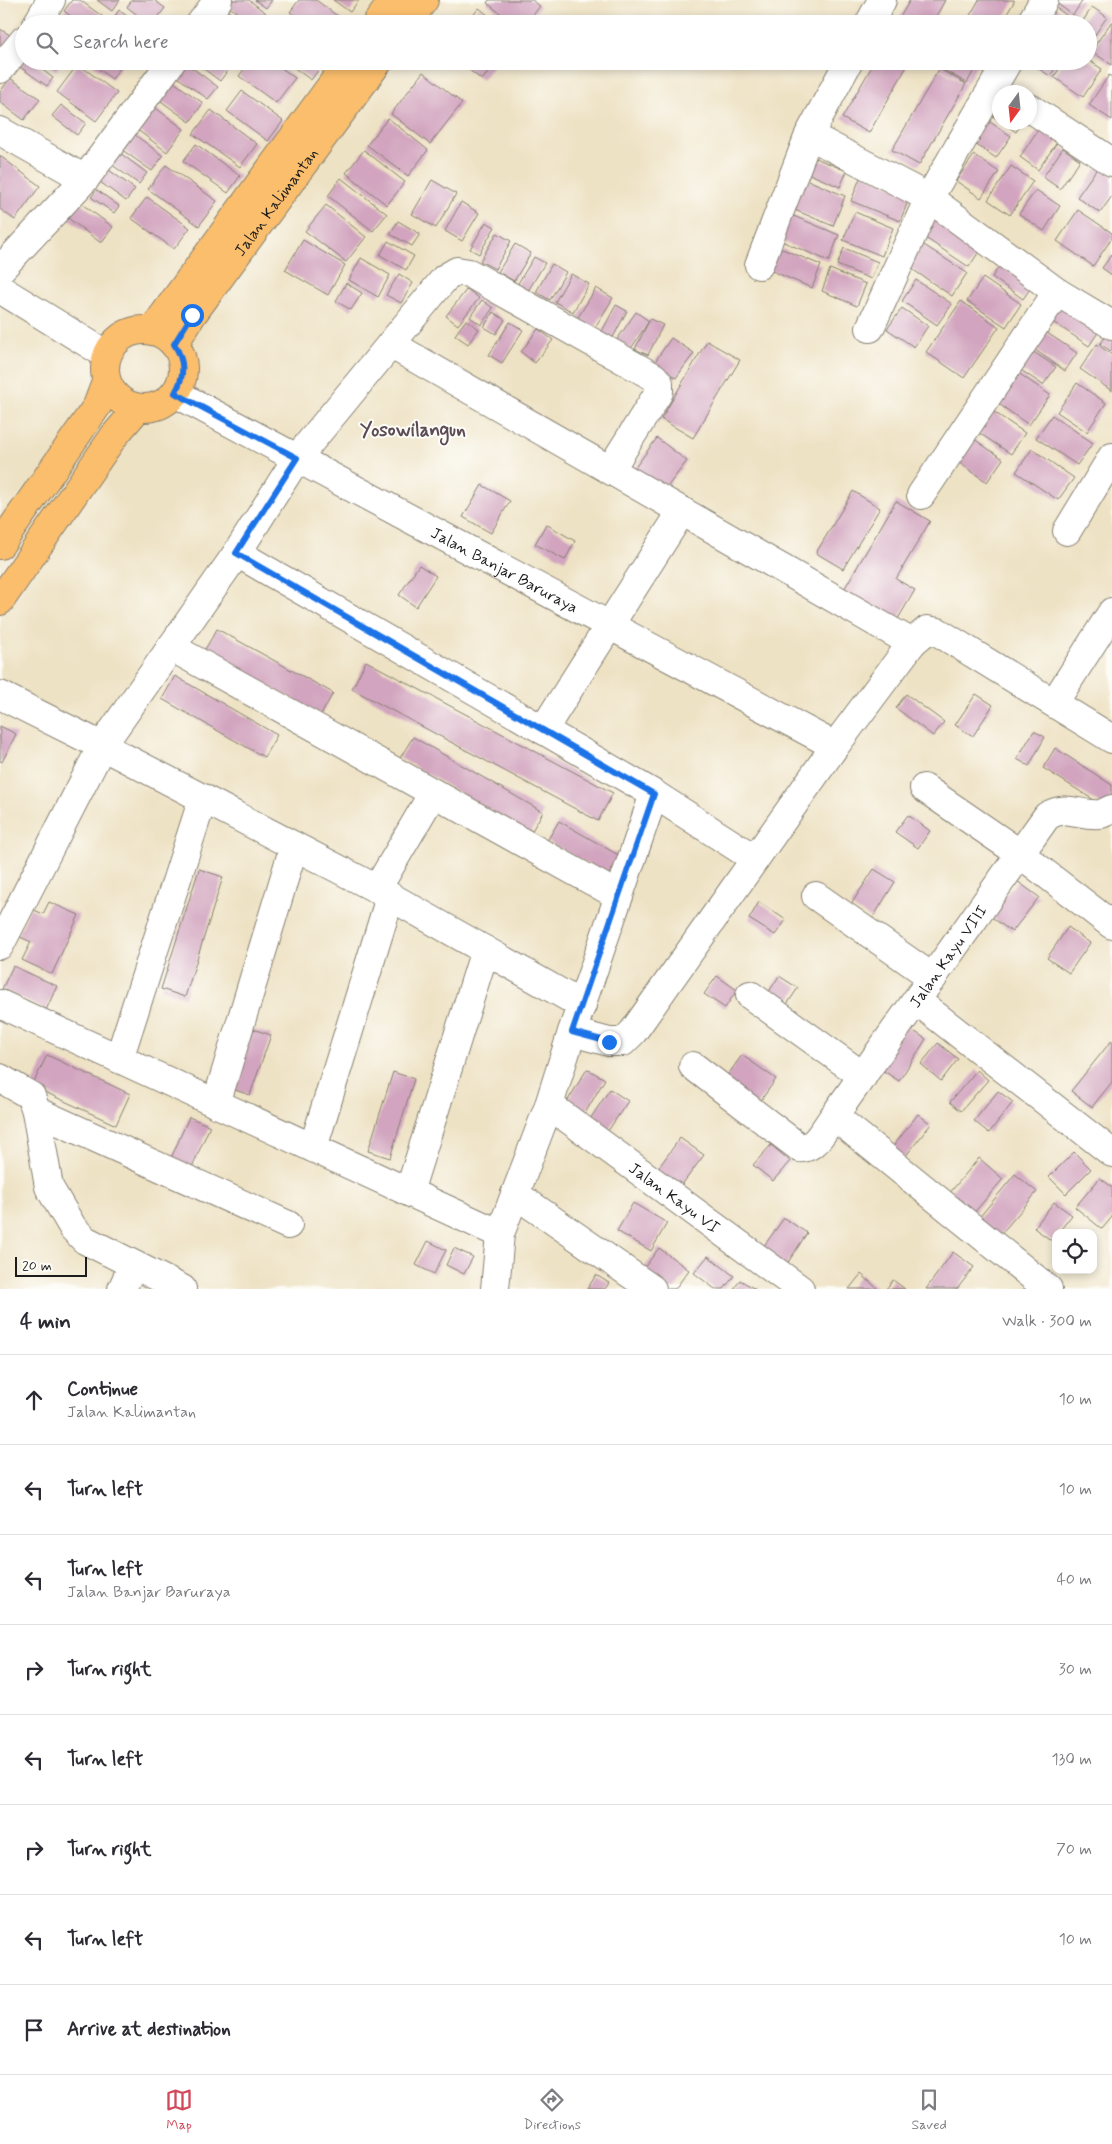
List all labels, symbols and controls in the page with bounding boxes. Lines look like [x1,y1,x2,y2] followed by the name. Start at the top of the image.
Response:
[15,15,1097,70] search box
[33,29,61,57] icon: search
[73,30,169,55] text: Search here
[992,85,1037,130] north arrow
[230,144,323,261] street label: Jalan Kalimantan
[181,304,204,327] route start
[360,418,466,446] district label: Yosowilangun
[427,523,581,619] street label: Jalan Banjar Baruraya
[905,901,993,1012] street label: Jalan Kayu VIII
[598,1031,621,1054] route end
[624,1158,724,1239] street label: Jalan Kayu VI
[1052,1229,1097,1274] map controls
[1052,1229,1097,1274] button: locate
[15,1254,88,1277] scale bar
[22,1257,52,1275] text: 20 m
[20,1308,71,1336] text: 4 min
[1002,1311,1092,1332] text: Walk · 300 m
[67,1377,138,1402] text: Continue
[20,1386,48,1414] icon: ahead
[1059,1389,1092,1410] text: 10 m
[67,1402,196,1423] text: Jalan Kalimantan
[20,1476,48,1504] icon: left
[67,1477,143,1502] text: Turn left
[1059,1479,1092,1500] text: 10 m
[67,1557,143,1582] text: Turn left
[20,1566,48,1594] icon: left
[1056,1569,1092,1590] text: 40 m
[67,1582,231,1603] text: Jalan Banjar Baruraya
[20,1656,48,1684] icon: right
[67,1657,151,1682] text: Turn right
[1059,1659,1092,1680] text: 30 m
[20,1746,48,1774] icon: left
[67,1747,143,1772] text: Turn left
[1051,1749,1092,1770] text: 130 m
[20,1836,48,1864] icon: right
[67,1837,151,1862] text: Turn right
[1056,1839,1092,1860] text: 70 m
[20,1926,48,1954] icon: left
[67,1927,143,1952] text: Turn left
[1059,1929,1092,1950] text: 10 m
[20,2016,48,2044] icon: arrive
[67,2017,231,2042] text: Arrive at destination
[165,2086,193,2134] tab: Map
[524,2086,581,2134] tab: Directions
[911,2086,947,2134] tab: Saved

